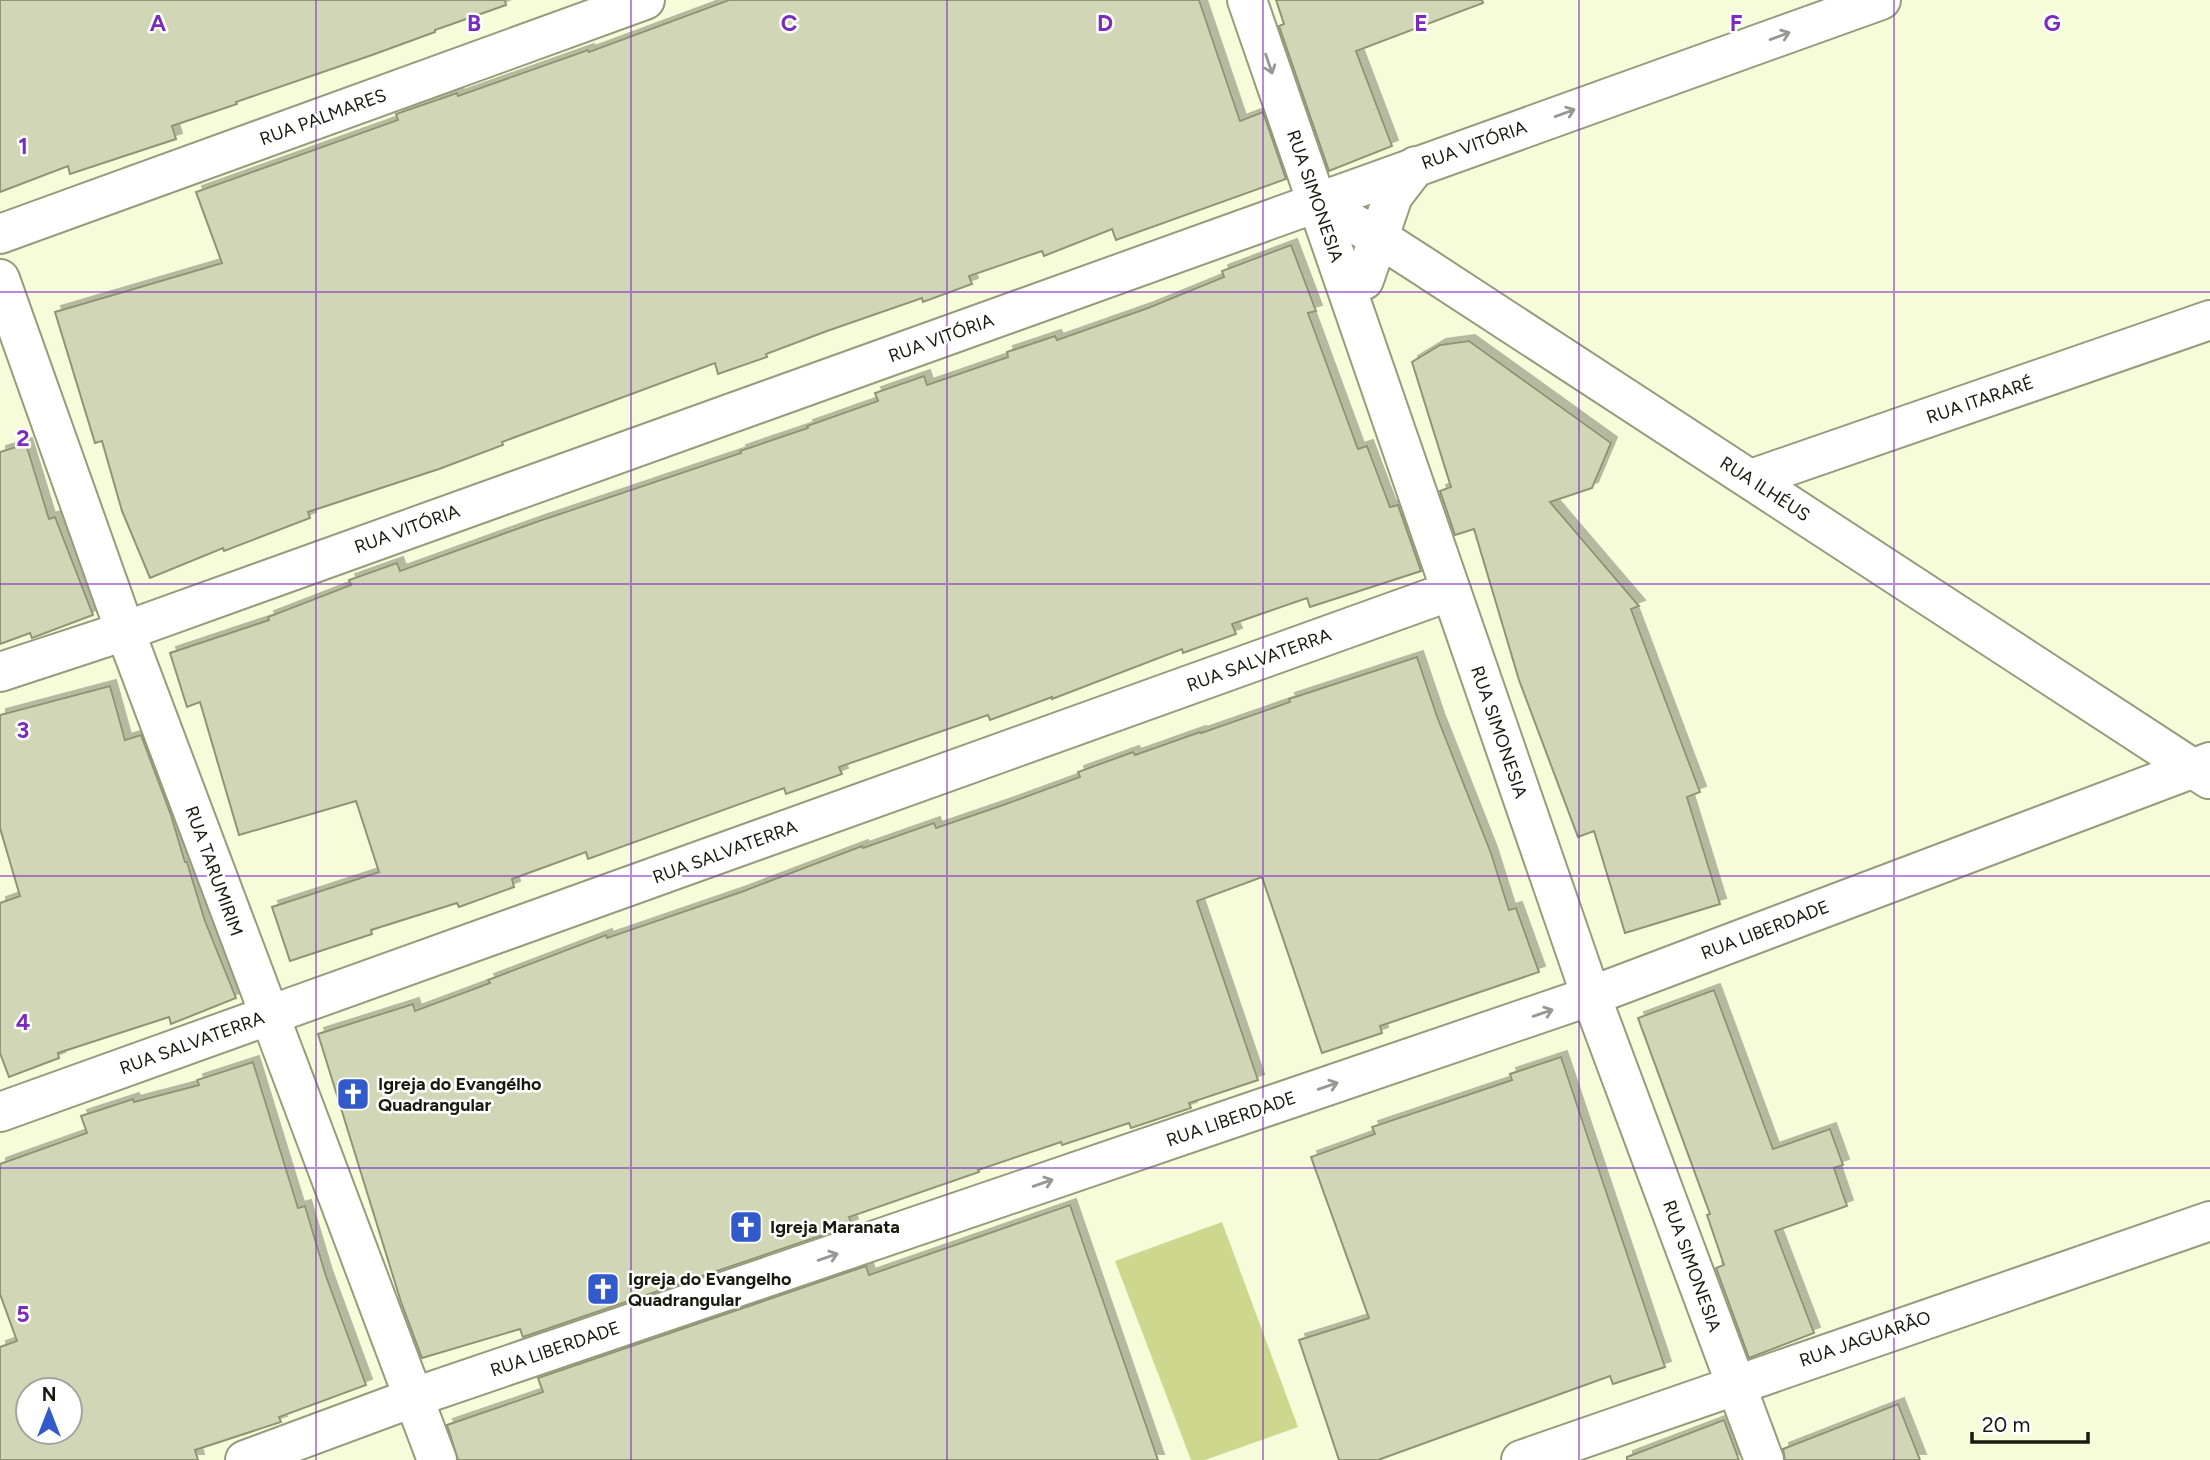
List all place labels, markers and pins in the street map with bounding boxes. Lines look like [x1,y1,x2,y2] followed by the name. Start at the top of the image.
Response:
[378,1073,542,1116] place label: Igreja do Evangélho Quadrangular
[334,1075,372,1113] church icon: Igreja do Evangélho Quadrangular
[727,1208,765,1246] church icon: Igreja Maranata
[770,1216,900,1238] place label: Igreja Maranata
[628,1268,791,1311] place label: Igreja do Evangelho Quadrangular
[584,1270,622,1308] church icon: Igreja do Evangelho Quadrangular

